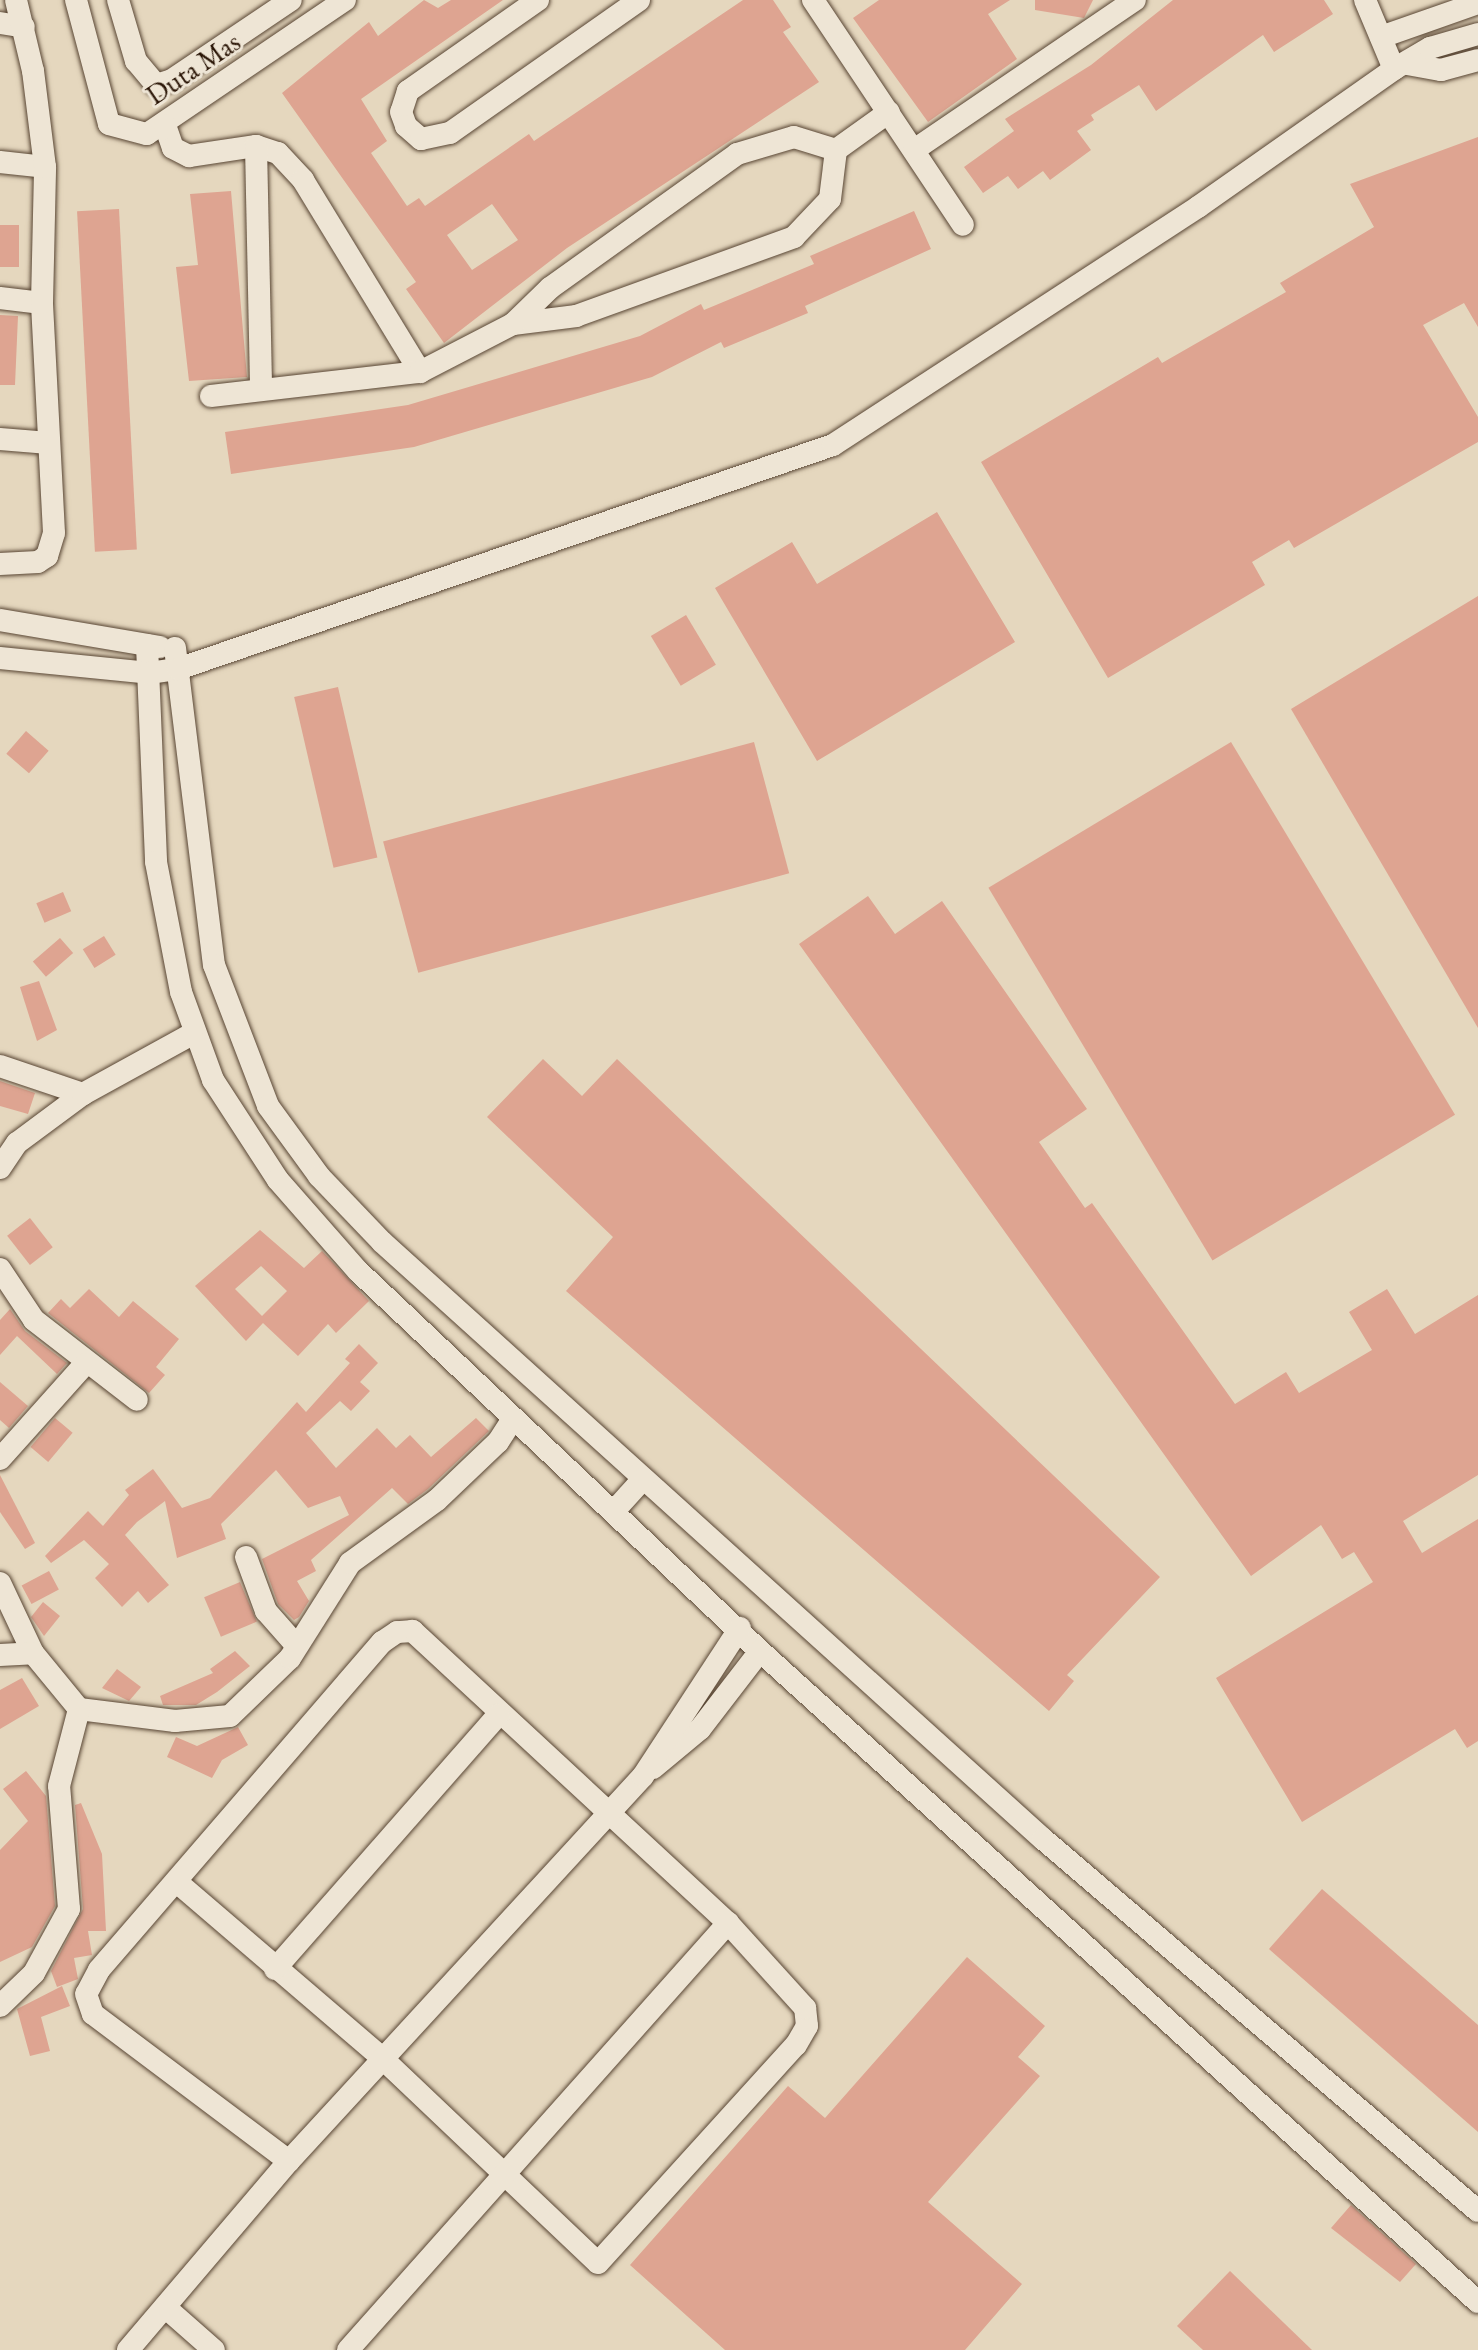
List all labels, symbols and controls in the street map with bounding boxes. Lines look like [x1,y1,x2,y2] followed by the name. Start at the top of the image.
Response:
[140,24,246,112] street label: Duta Mas

